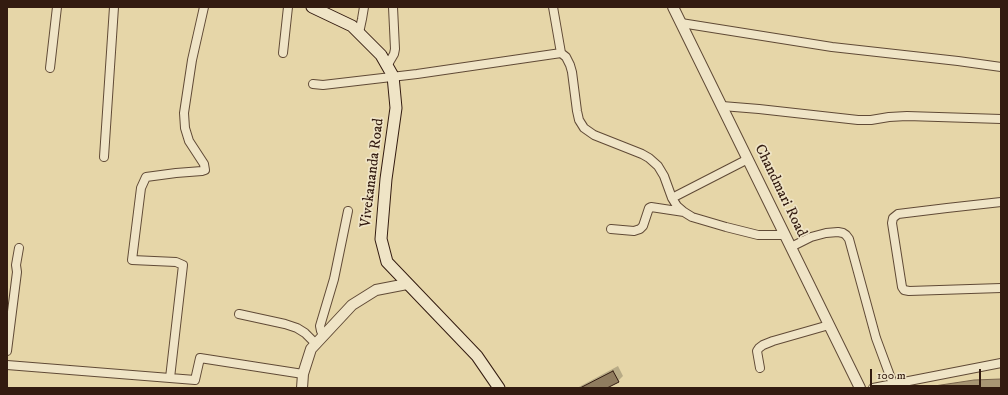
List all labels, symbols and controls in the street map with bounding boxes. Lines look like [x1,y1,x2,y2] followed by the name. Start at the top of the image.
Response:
[357,117,389,229] street label: Vivekananda Road
[750,142,810,240] street label: Chandmari Road
[872,361,983,387] scale bar
[877,368,906,383] text: 100 m

